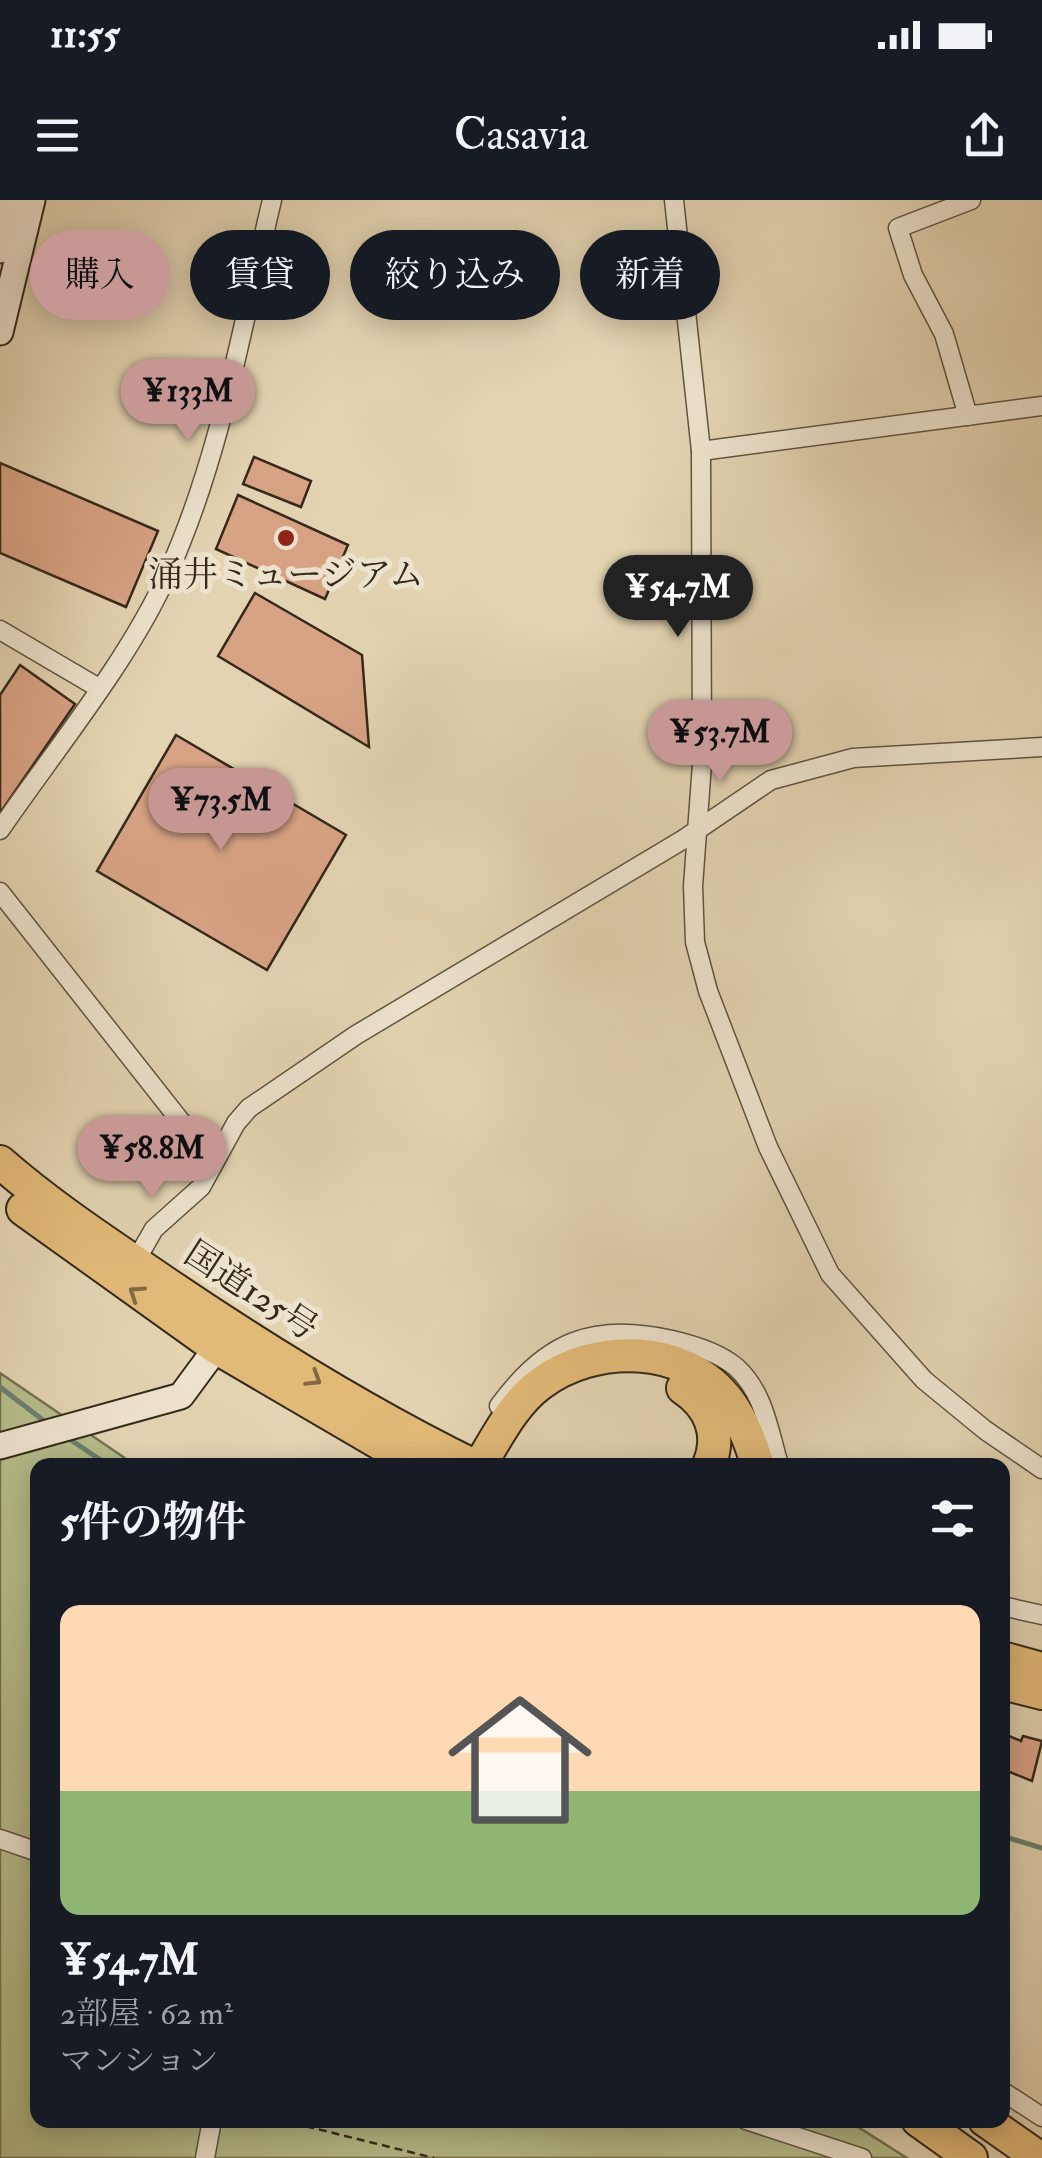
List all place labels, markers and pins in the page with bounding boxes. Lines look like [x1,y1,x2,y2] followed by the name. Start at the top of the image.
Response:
[118,359,258,444] pin: ¥133M
[275,527,297,549] marker: 涌井ミュージアム
[148,553,424,597] place label: 涌井ミュージアム
[597,555,759,640] pin: ¥54.7M
[639,700,801,785] pin: ¥53.7M
[140,768,302,853] pin: ¥73.5M
[71,1116,233,1201] pin: ¥58.8M

